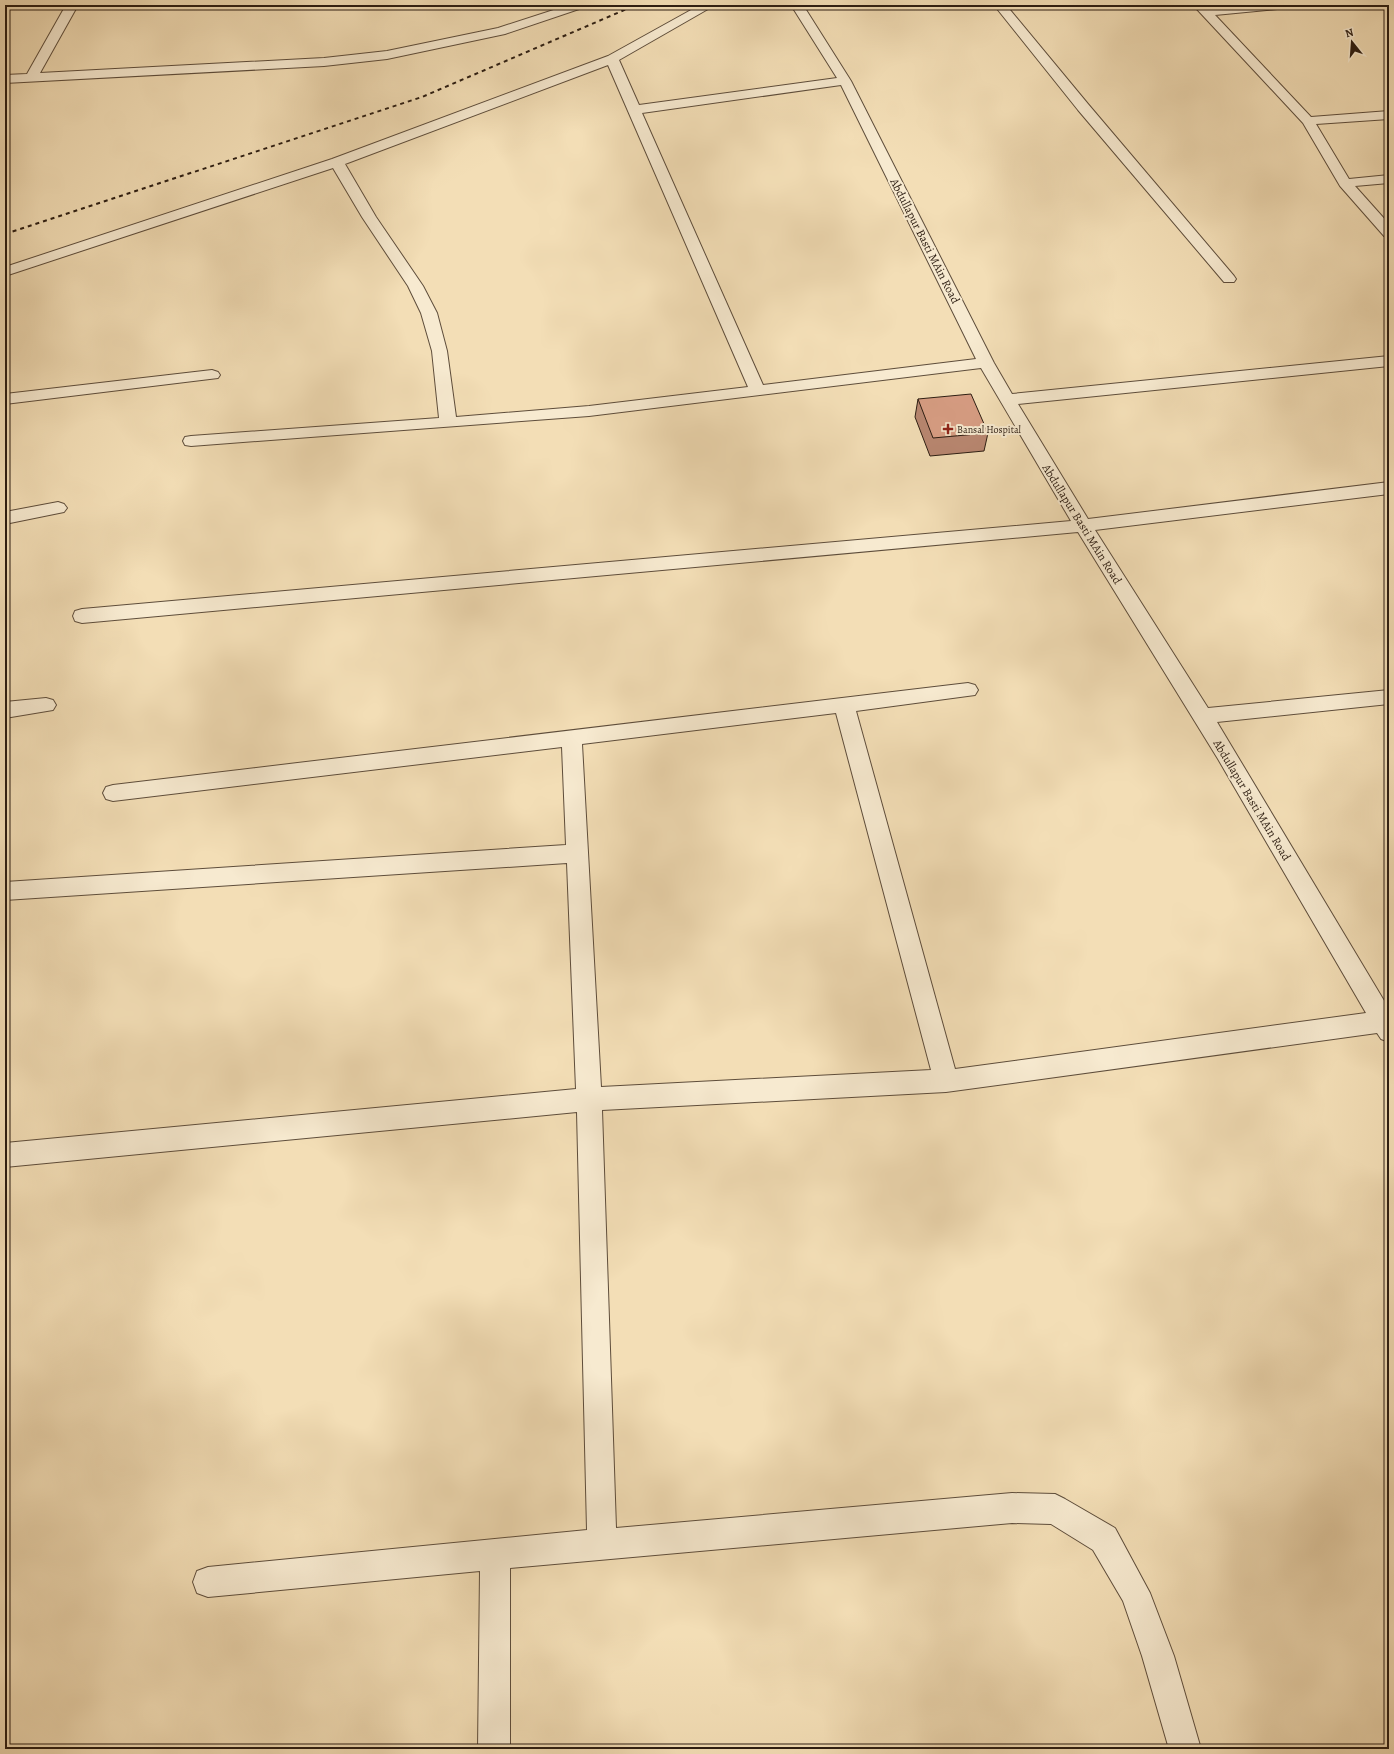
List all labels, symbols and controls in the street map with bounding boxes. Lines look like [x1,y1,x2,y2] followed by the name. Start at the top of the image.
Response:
[1332,22,1372,62] north arrow
[1343,25,1355,41] text: N
[886,175,964,307] street label: Abdullapur Basti MAin Road
[942,423,954,435] marker: Bansal Hospital
[957,423,1022,437] place label: Bansal Hospital
[1038,460,1126,587] street label: Abdullapur Basti MAin Road
[1209,736,1295,864] street label: Abdullapur Basti MAin Road

